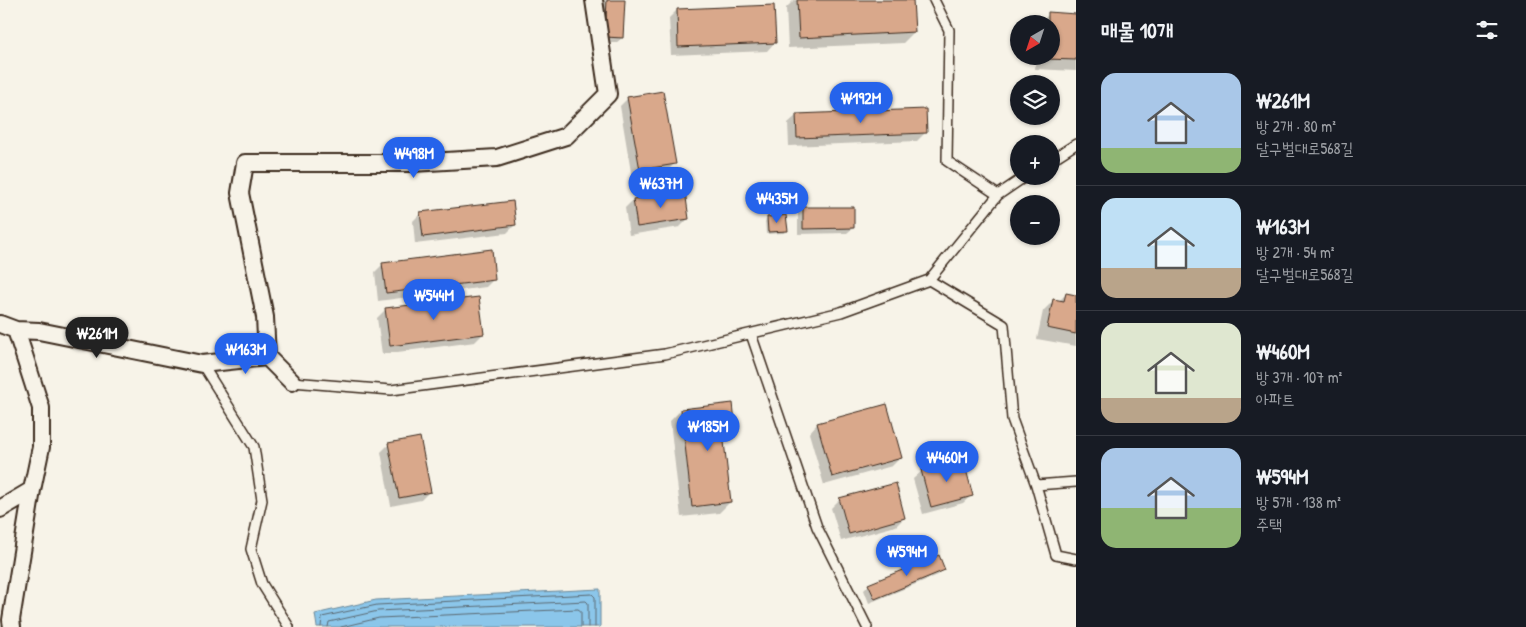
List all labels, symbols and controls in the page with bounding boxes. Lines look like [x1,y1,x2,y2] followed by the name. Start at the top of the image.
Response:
[1010,15,1060,65] north arrow
[1010,15,1060,245] map controls
[1101,16,1174,45] text: 매물 10개
[1473,16,1501,44] icon: filters
[1010,75,1060,125] button: layers
[826,82,896,124] pin: ₩192M
[1256,86,1310,115] text: ₩261M
[841,87,881,109] text: ₩192M
[1141,93,1201,153] icon: home
[1256,115,1336,137] text: 방 2개 · 80 m²
[1010,135,1060,185] button: +
[379,136,449,179] pin: ₩498M
[1256,137,1353,159] text: 달구벌대로568길
[394,142,434,164] text: ₩498M
[626,166,696,209] pin: ₩637M
[640,172,682,194] text: ₩637M
[742,182,812,224] pin: ₩435M
[756,187,798,209] text: ₩435M
[1010,195,1060,245] button: −
[1256,212,1310,241] text: ₩163M
[1141,218,1201,278] icon: home
[1256,241,1335,263] text: 방 2개 · 54 m²
[1256,263,1353,285] text: 달구벌대로568길
[399,278,469,321] pin: ₩544M
[414,284,454,306] text: ₩544M
[62,316,132,359] pin: ₩261M
[76,322,118,344] text: ₩261M
[211,332,281,375] pin: ₩163M
[1256,337,1310,366] text: ₩460M
[226,338,266,360] text: ₩163M
[1141,343,1201,403] icon: home
[1256,366,1342,388] text: 방 3개 · 107 m²
[1256,388,1295,410] text: 아파트
[673,410,743,452] pin: ₩185M
[688,415,728,437] text: ₩185M
[912,440,982,483] pin: ₩460M
[927,446,967,468] text: ₩460M
[1256,462,1309,491] text: ₩594M
[1141,468,1201,528] icon: home
[1256,491,1341,513] text: 방 5개 · 138 m²
[1256,513,1282,535] text: 주택
[872,534,942,577] pin: ₩594M
[887,540,927,562] text: ₩594M

